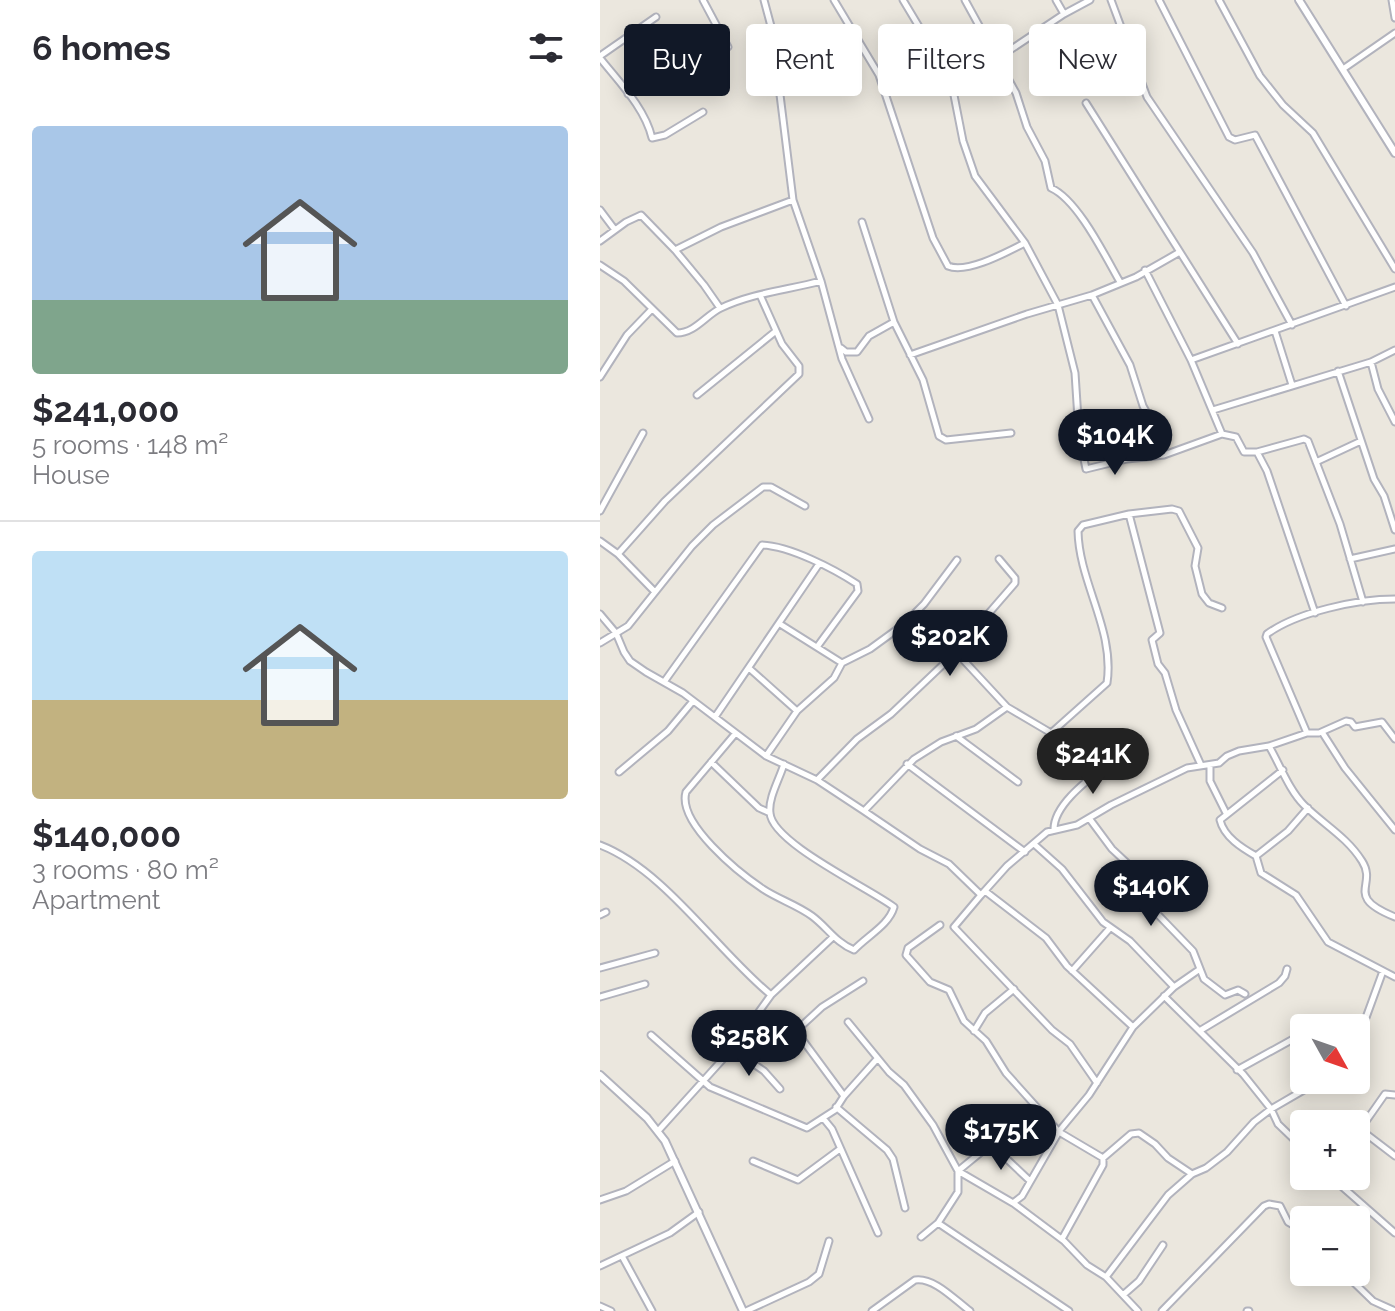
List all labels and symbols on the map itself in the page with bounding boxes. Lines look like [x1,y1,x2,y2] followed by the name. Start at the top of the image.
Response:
[1059,409,1171,477] pin: $104K
[894,610,1006,678] pin: $202K
[1037,728,1149,796] pin: $241K
[1095,860,1207,928] pin: $140K
[693,1010,805,1078] pin: $258K
[1290,1014,1370,1094] north arrow
[945,1104,1057,1172] pin: $175K

